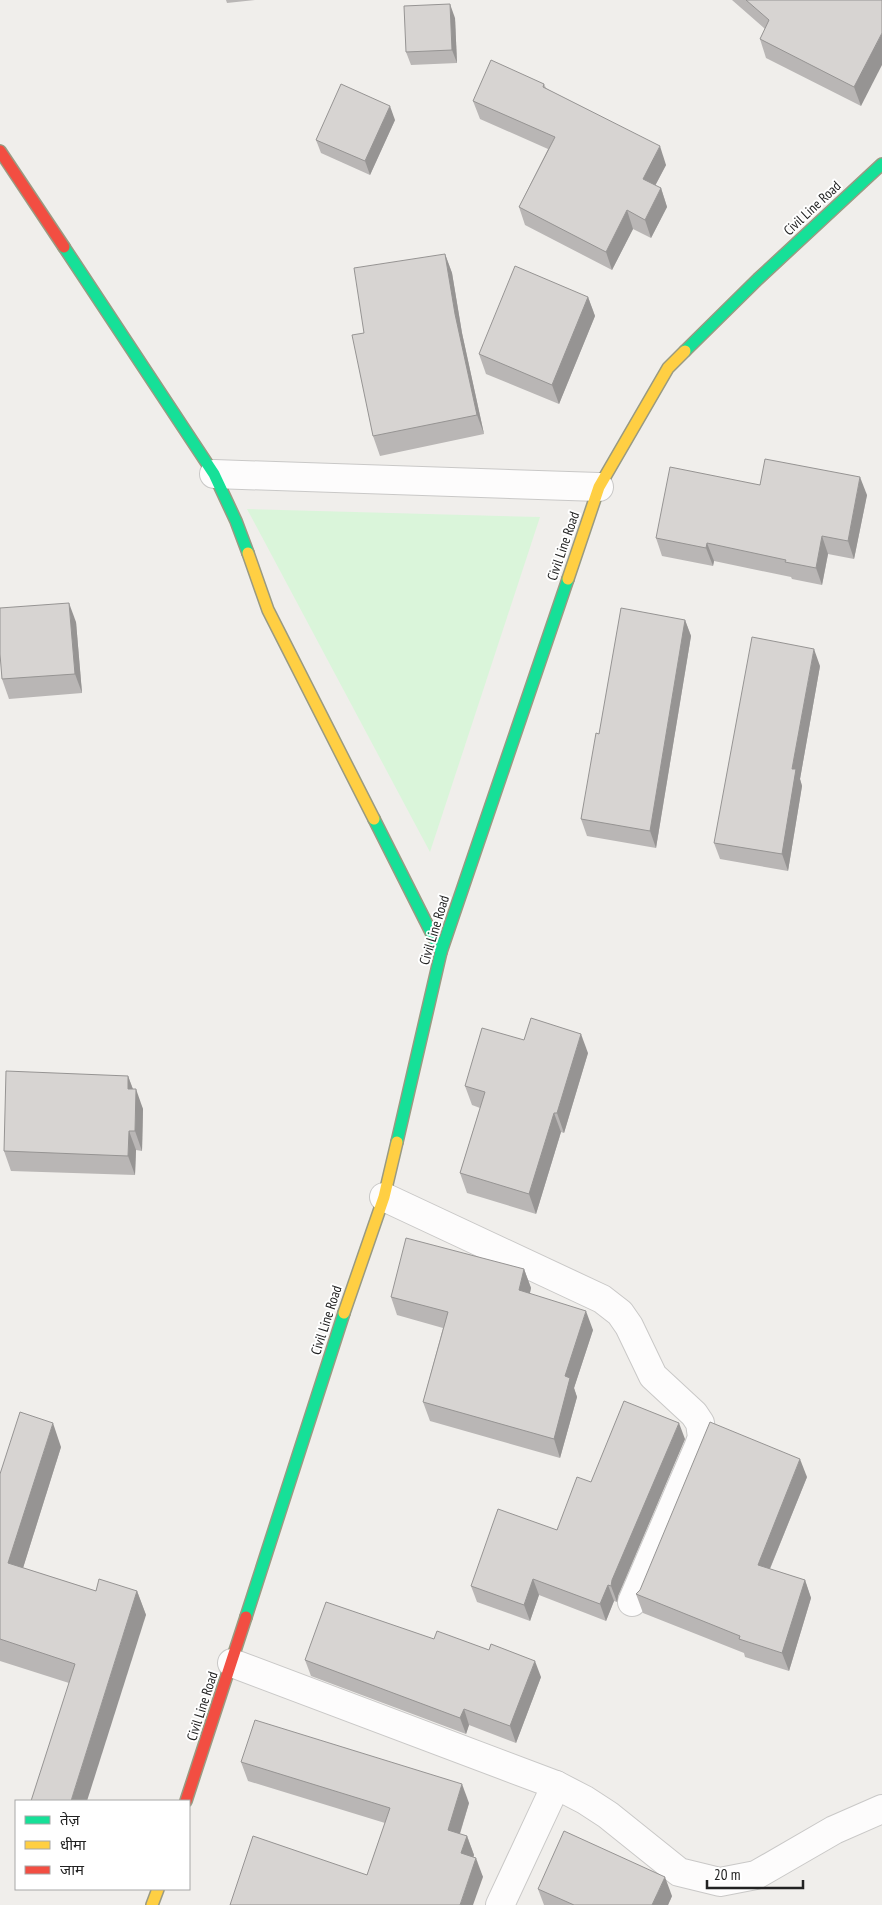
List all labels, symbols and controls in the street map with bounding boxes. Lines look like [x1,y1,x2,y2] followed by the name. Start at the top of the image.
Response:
[780,177,844,239] street label: Civil Line Road
[543,509,583,583] street label: Civil Line Road
[415,893,453,967] street label: Civil Line Road
[306,1283,346,1357] street label: Civil Line Road
[182,1669,222,1743] street label: Civil Line Road
[15,1800,190,1890] legend
[60,1810,81,1829] text: तेज़
[60,1835,87,1854] text: धीमा
[707,1858,803,1890] scale bar
[60,1860,85,1879] text: जाम
[714,1865,740,1884] text: 20 m

